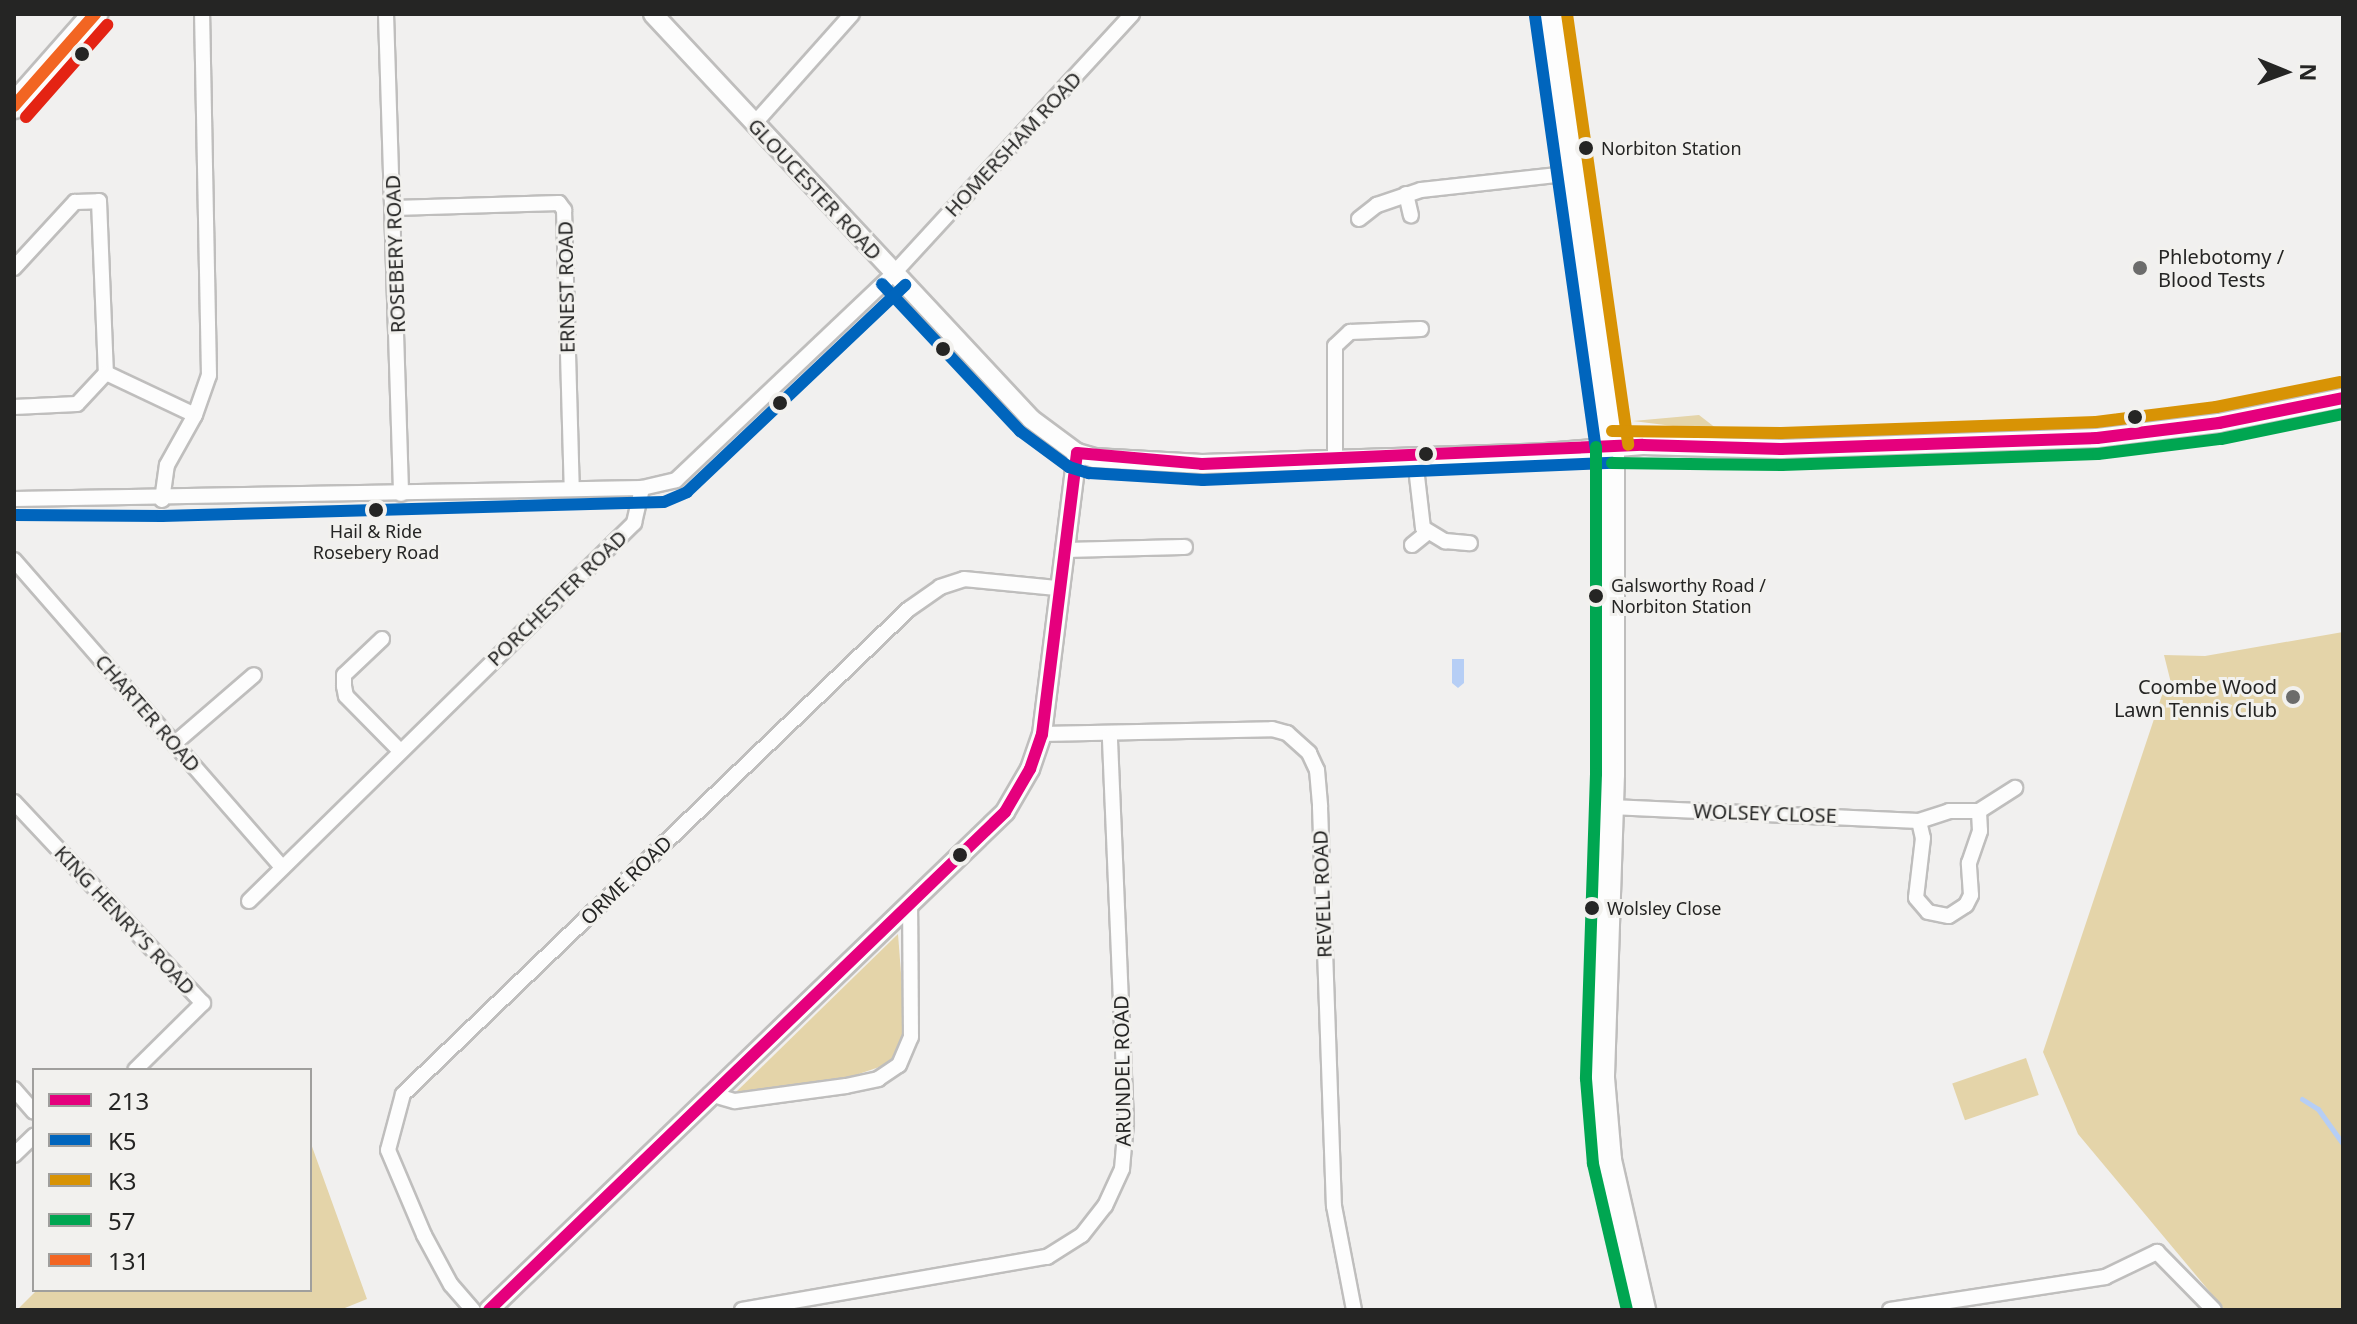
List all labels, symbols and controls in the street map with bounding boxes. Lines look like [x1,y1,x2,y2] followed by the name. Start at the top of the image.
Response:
[2245,32,2325,112] north arrow
[74,46,90,62] unlabelled marker
[2294,63,2324,82] text: N
[940,67,1086,221] street label: HOMERSHAM ROAD
[743,113,887,265] street label: GLOUCESTER ROAD
[1601,137,1742,159] place label: Norbiton Station
[1578,140,1594,156] marker: Norbiton Station
[380,174,410,334] street label: ROSEBERY ROAD
[553,221,579,353] street label: ERNEST ROAD
[2158,244,2284,291] place label: Phlebotomy / Blood Tests
[2129,257,2151,279] marker: Phlebotomy / Blood Tests
[935,341,951,357] unlabelled marker
[772,395,788,411] unlabelled marker
[2127,409,2143,425] unlabelled marker
[1418,446,1434,462] unlabelled marker
[368,502,384,518] marker: Hail & Ride Rosebery Road
[313,521,439,564] place label: Hail & Ride Rosebery Road
[482,525,632,671] street label: PORCHESTER ROAD
[1611,575,1766,618] place label: Galsworthy Road / Norbiton Station
[1588,588,1604,604] marker: Galsworthy Road / Norbiton Station
[91,649,205,777] street label: CHARTER ROAD
[2114,674,2277,721] place label: Coombe Wood Lawn Tennis Club
[2284,688,2302,706] marker: Coombe Wood Lawn Tennis Club
[1693,799,1837,827] street label: WOLSEY CLOSE
[1308,830,1336,958] street label: REVELL ROAD
[575,831,677,929] street label: ORME ROAD
[50,841,200,999] street label: KING HENRY'S ROAD
[952,847,968,863] unlabelled marker
[1607,897,1722,919] place label: Wolsley Close
[1584,900,1600,916] marker: Wolsley Close
[1109,995,1135,1147] street label: ARUNDEL ROAD
[32,1068,312,1292] legend
[108,1084,149,1117] text: 213
[108,1124,137,1157] text: K5
[108,1164,137,1197] text: K3
[108,1204,135,1237] text: 57
[108,1244,149,1277] text: 131

